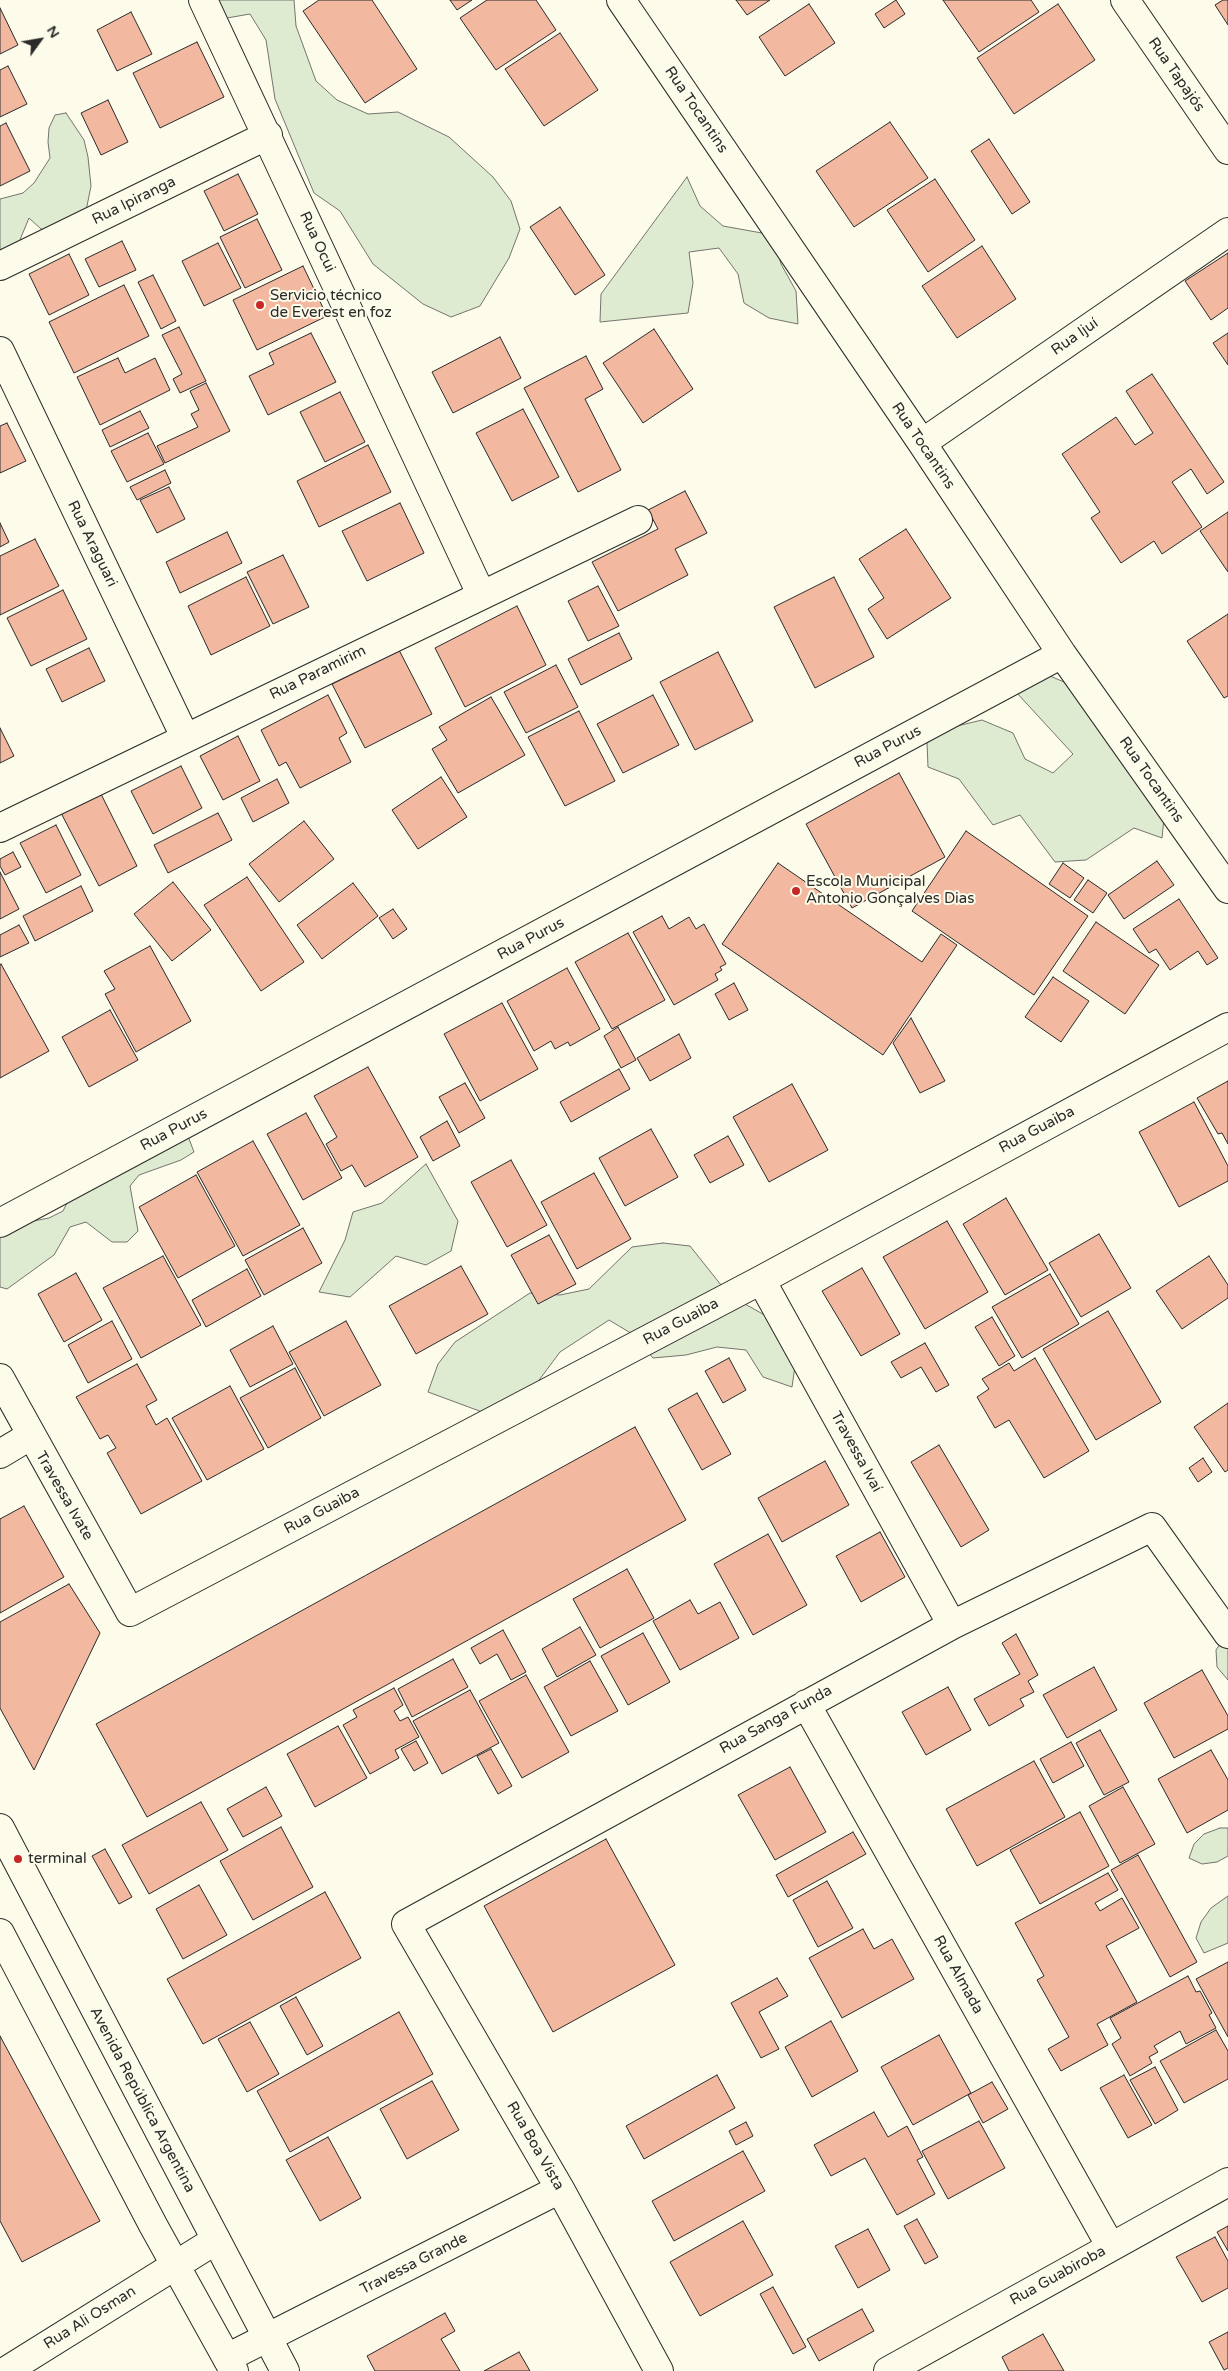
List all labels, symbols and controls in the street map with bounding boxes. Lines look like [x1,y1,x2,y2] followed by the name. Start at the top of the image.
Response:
[15,15,65,65] north arrow
[43,23,63,41] text: N
[1144,34,1208,116] street label: Rua Tapajós
[660,63,732,157] street label: Rua Tocantins
[89,173,179,229] street label: Rua Ipiranga
[295,209,339,275] street label: Rua Ocui
[270,287,392,322] place label: Servicio técnico de Everest en foz
[254,299,266,311] marker: Servicio técnico de Everest en foz
[1048,314,1102,360] street label: Rua Ijuí
[887,399,959,493] street label: Rua Tocantins
[63,498,121,590] street label: Rua Araguari
[267,642,369,704] street label: Rua Paramirim
[851,722,925,772] street label: Rua Purus
[1115,734,1187,826] street label: Rua Tocantins
[806,873,974,908] place label: Escola Municipal Antonio Gonçalves Dias
[790,885,802,897] marker: Escola Municipal Antonio Gonçalves Dias
[494,914,568,964] street label: Rua Purus
[996,1103,1078,1157] street label: Rua Guaiba
[137,1105,211,1155] street label: Rua Purus
[640,1295,722,1349] street label: Rua Guaiba
[826,1408,886,1496] street label: Travessa Ivaí
[31,1448,97,1544] street label: Travessa Ivate
[281,1484,363,1538] street label: Rua Guaiba
[717,1682,835,1758] street label: Rua Sanga Funda
[28,1850,87,1868] place label: terminal
[12,1853,24,1865] marker: terminal
[929,1933,987,2017] street label: Rua Almada
[85,2004,199,2196] street label: Avenida República Argentina
[502,2099,568,2193] street label: Rua Boa Vista
[357,2229,471,2299] street label: Travessa Grande
[1007,2242,1109,2310] street label: Rua Guabiroba
[41,2282,139,2354] street label: Rua Ali Osman

